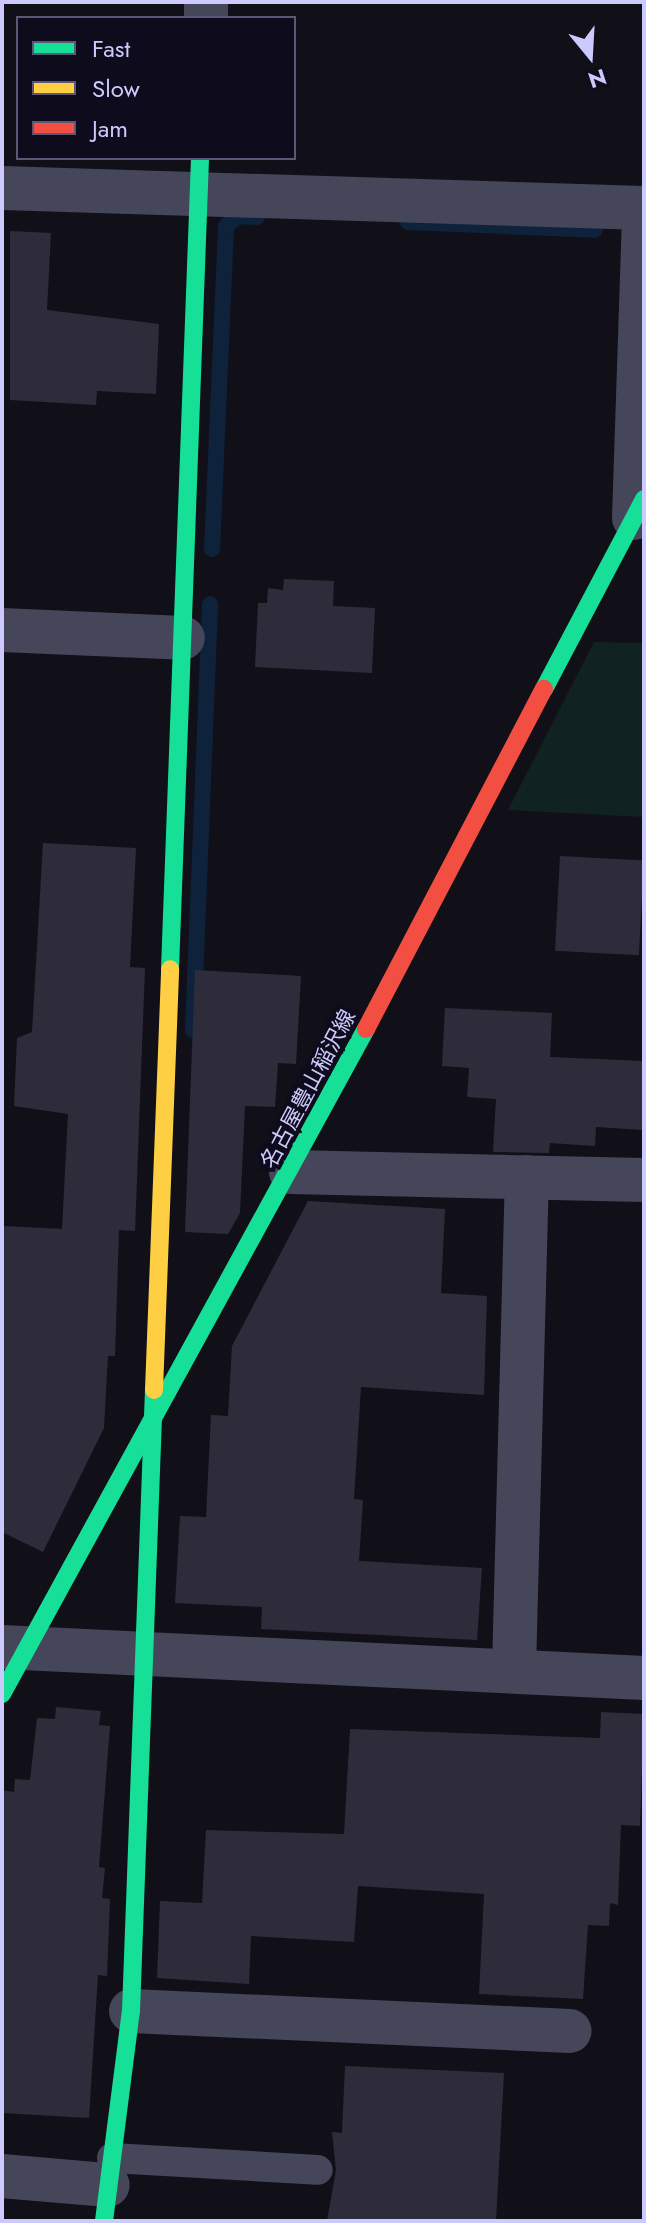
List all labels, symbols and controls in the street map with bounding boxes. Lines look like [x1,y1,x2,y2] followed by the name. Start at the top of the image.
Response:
[16,16,296,160] legend
[550,16,630,96] north arrow
[92,31,130,66] text: Fast
[584,61,611,97] text: N
[92,71,140,106] text: Slow
[92,111,128,146] text: Jam
[255,1005,361,1173] street label: 名古屋豊山稲沢線

